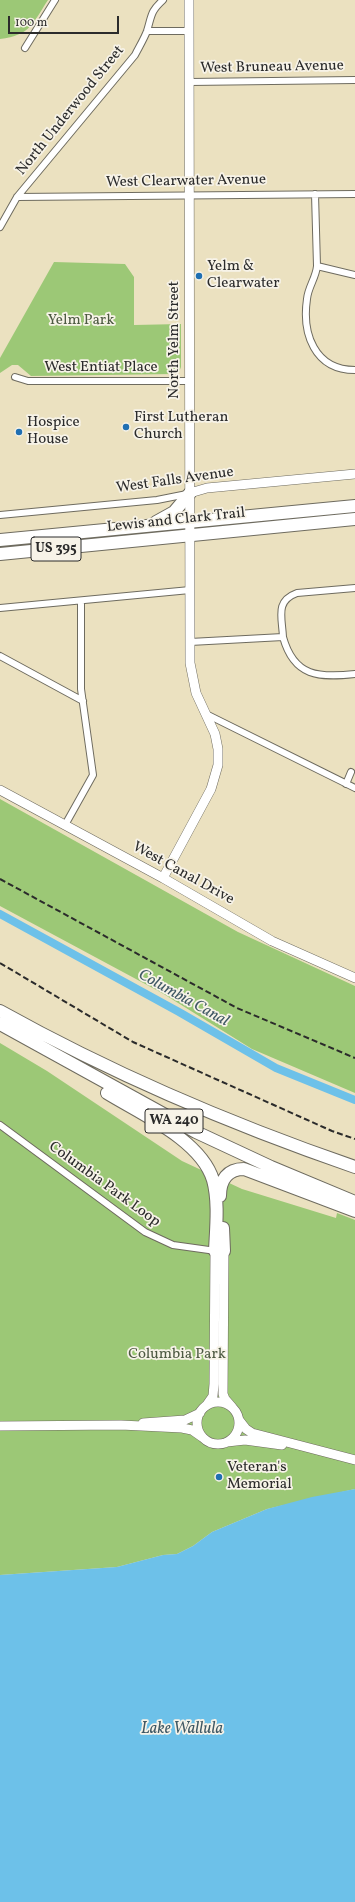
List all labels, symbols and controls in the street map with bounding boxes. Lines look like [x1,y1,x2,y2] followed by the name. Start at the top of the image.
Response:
[10,8,121,34] scale bar
[15,15,47,31] text: 100 m
[13,42,129,180] street label: North Underwood Street
[200,58,344,78] street label: West Bruneau Avenue
[106,172,266,192] street label: West Clearwater Avenue
[207,258,280,293] place label: Yelm & Clearwater
[194,271,204,281] marker: Yelm & Clearwater
[166,281,184,399] street label: North Yelm Street
[48,312,114,330] park label: Yelm Park
[44,359,158,377] street label: West Entiat Place
[134,409,228,444] place label: First Lutheran Church
[27,414,80,449] place label: Hospice House
[121,422,131,432] marker: First Lutheran Church
[14,427,24,437] marker: Hospice House
[115,464,235,498] street label: West Falls Avenue
[106,505,246,537] street label: Lewis and Clark Trail
[31,537,81,561] road number: US 395
[129,839,237,909] street label: West Canal Drive
[134,966,232,1032] water label: Columbia Canal
[145,1109,203,1133] road number: WA 240
[45,1138,163,1232] street label: Columbia Park Loop
[128,1346,226,1364] park label: Columbia Park
[227,1459,292,1494] place label: Veteran's Memorial
[214,1472,224,1482] marker: Veteran's Memorial
[141,1720,223,1740] water label: Lake Wallula

